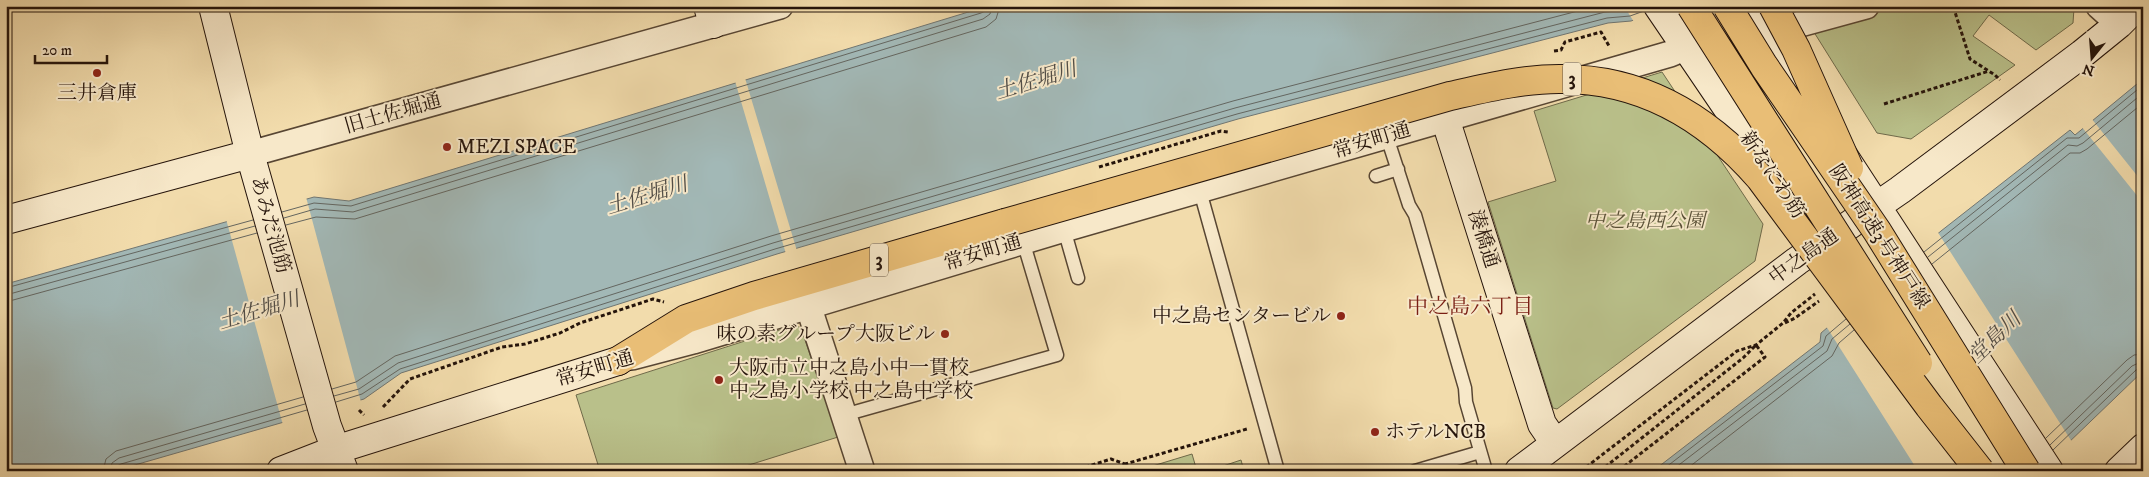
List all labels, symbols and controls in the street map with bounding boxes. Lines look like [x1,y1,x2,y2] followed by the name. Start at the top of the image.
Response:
[35,32,108,64] scale bar
[2066,32,2116,82] north arrow
[42,41,72,60] text: 20 m
[992,56,1082,106] water label: 土佐堀川
[2080,59,2097,80] text: N
[1563,62,1581,96] road number: 3
[91,67,103,79] marker: 三井倉庫
[57,81,137,106] place label: 三井倉庫
[341,88,445,140] street label: 旧土佐堀通
[1330,117,1414,165] street label: 常安町通
[1734,127,1810,223] street label: 新なにわ筋
[457,135,576,160] place label: MEZI SPACE
[441,141,453,153] marker: MEZI SPACE
[1823,160,1935,314] street label: 阪神高速3号神戸線
[603,171,693,221] water label: 土佐堀川
[244,173,296,277] street label: あみだ池筋
[1462,207,1504,271] street label: 湊橋通
[1585,209,1708,234] park label: 中之島西公園
[1764,223,1844,291] street label: 中之島通
[941,229,1025,277] street label: 常安町通
[870,244,888,276] road number: 3
[215,286,305,336] water label: 土佐堀川
[1407,294,1533,320] district label: 中之島六丁目
[1152,304,1331,329] place label: 中之島センタービル
[1963,305,2028,369] water label: 堂島川
[1335,310,1347,322] marker: 中之島センタービル
[717,322,935,347] place label: 味の素グループ大阪ビル
[939,328,951,340] marker: 味の素グループ大阪ビル
[553,345,637,393] street label: 常安町通
[729,356,973,404] place label: 大阪市立中之島小中一貫校 中之島小学校 中之島中学校
[713,374,725,386] marker: 大阪市立中之島小中一貫校 中之島小学校 中之島中学校
[1385,420,1486,445] place label: ホテルNCB
[1369,426,1381,438] marker: ホテルNCB

